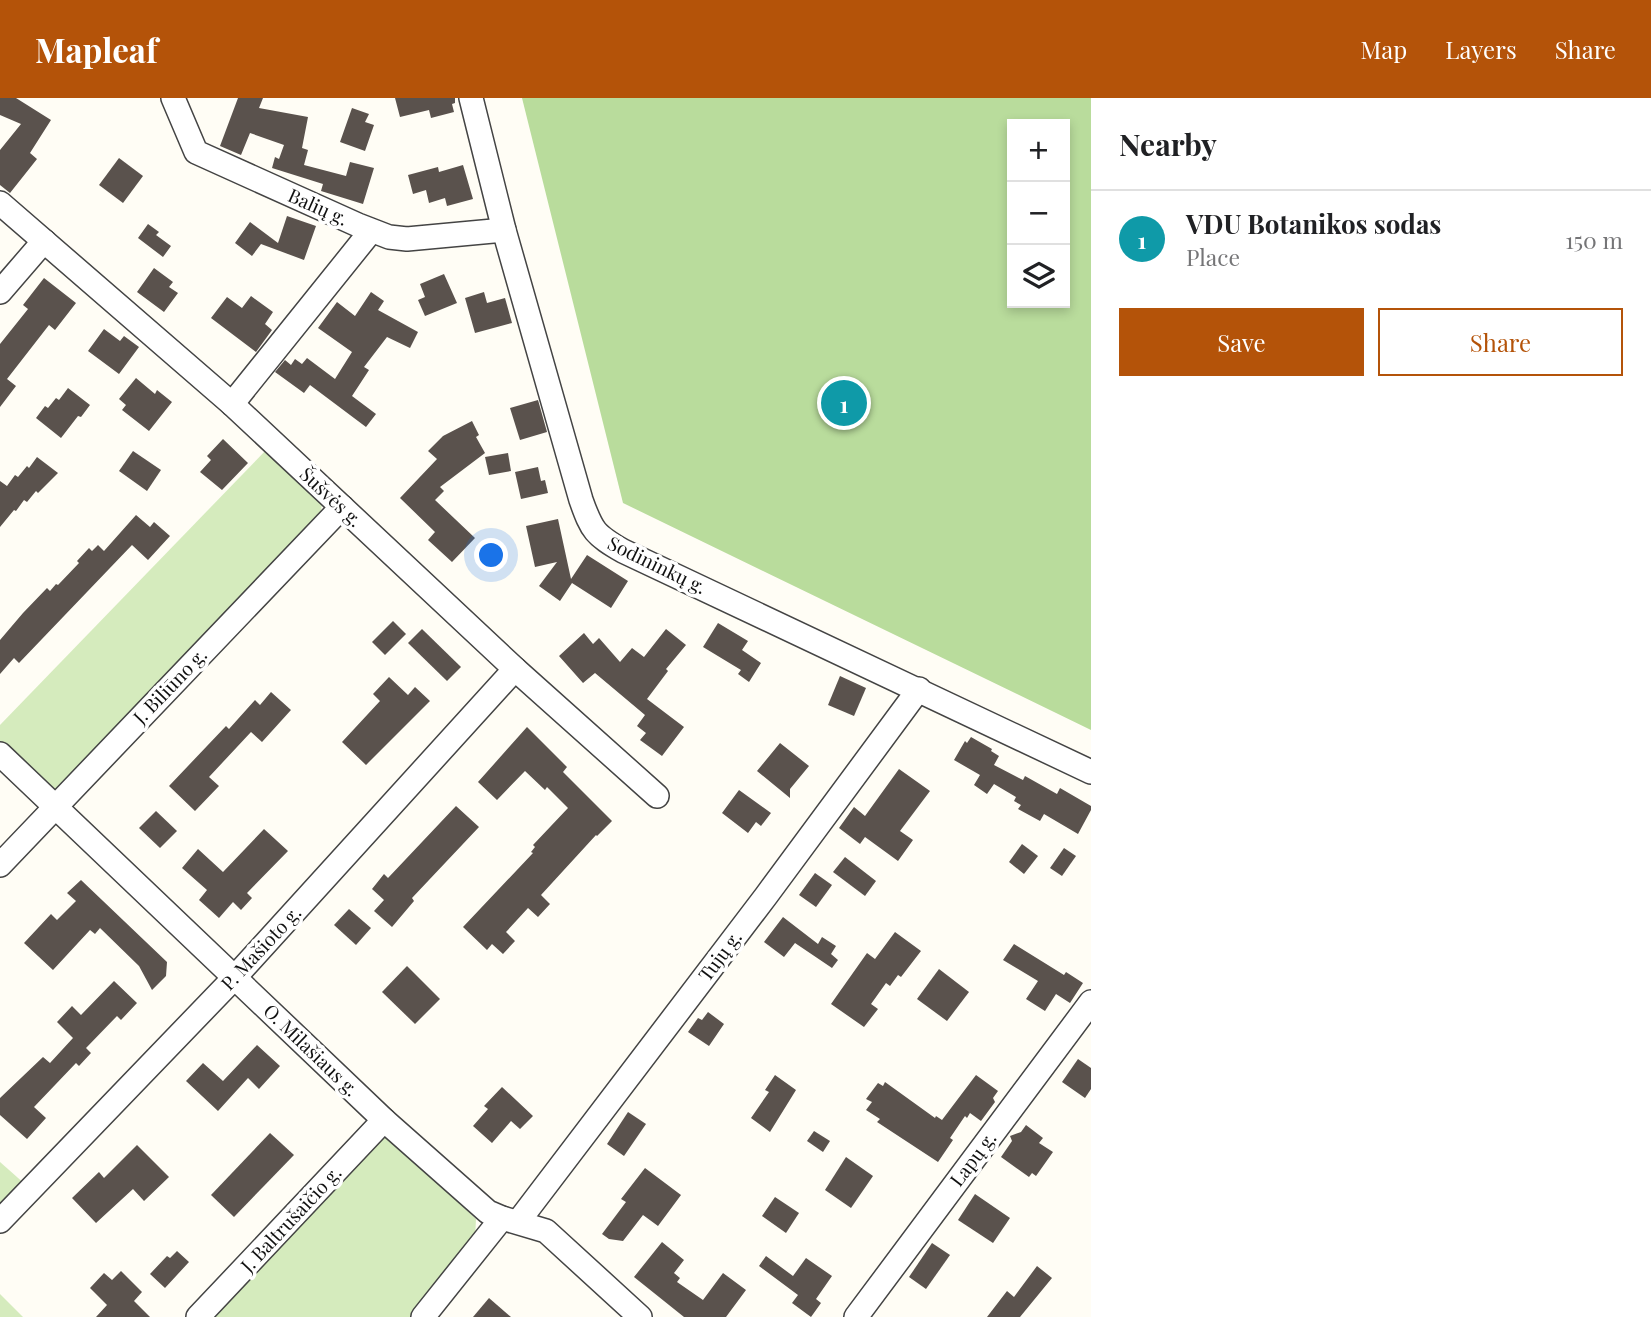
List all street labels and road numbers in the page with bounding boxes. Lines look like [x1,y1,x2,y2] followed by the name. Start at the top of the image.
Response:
[284,181,352,231] street label: Balių g.
[295,461,369,532] street label: Šušvės g.
[604,529,711,599] street label: Sodininkų g.
[126,642,212,730] street label: J. Biliūno g.
[214,900,306,995] street label: P. Mašioto g.
[692,925,747,986] street label: Tujų g.
[258,997,365,1101] street label: O. Milašiaus g.
[943,1126,1001,1191] street label: Lapų g.
[233,1159,346,1278] street label: J. Baltrušaičio g.

